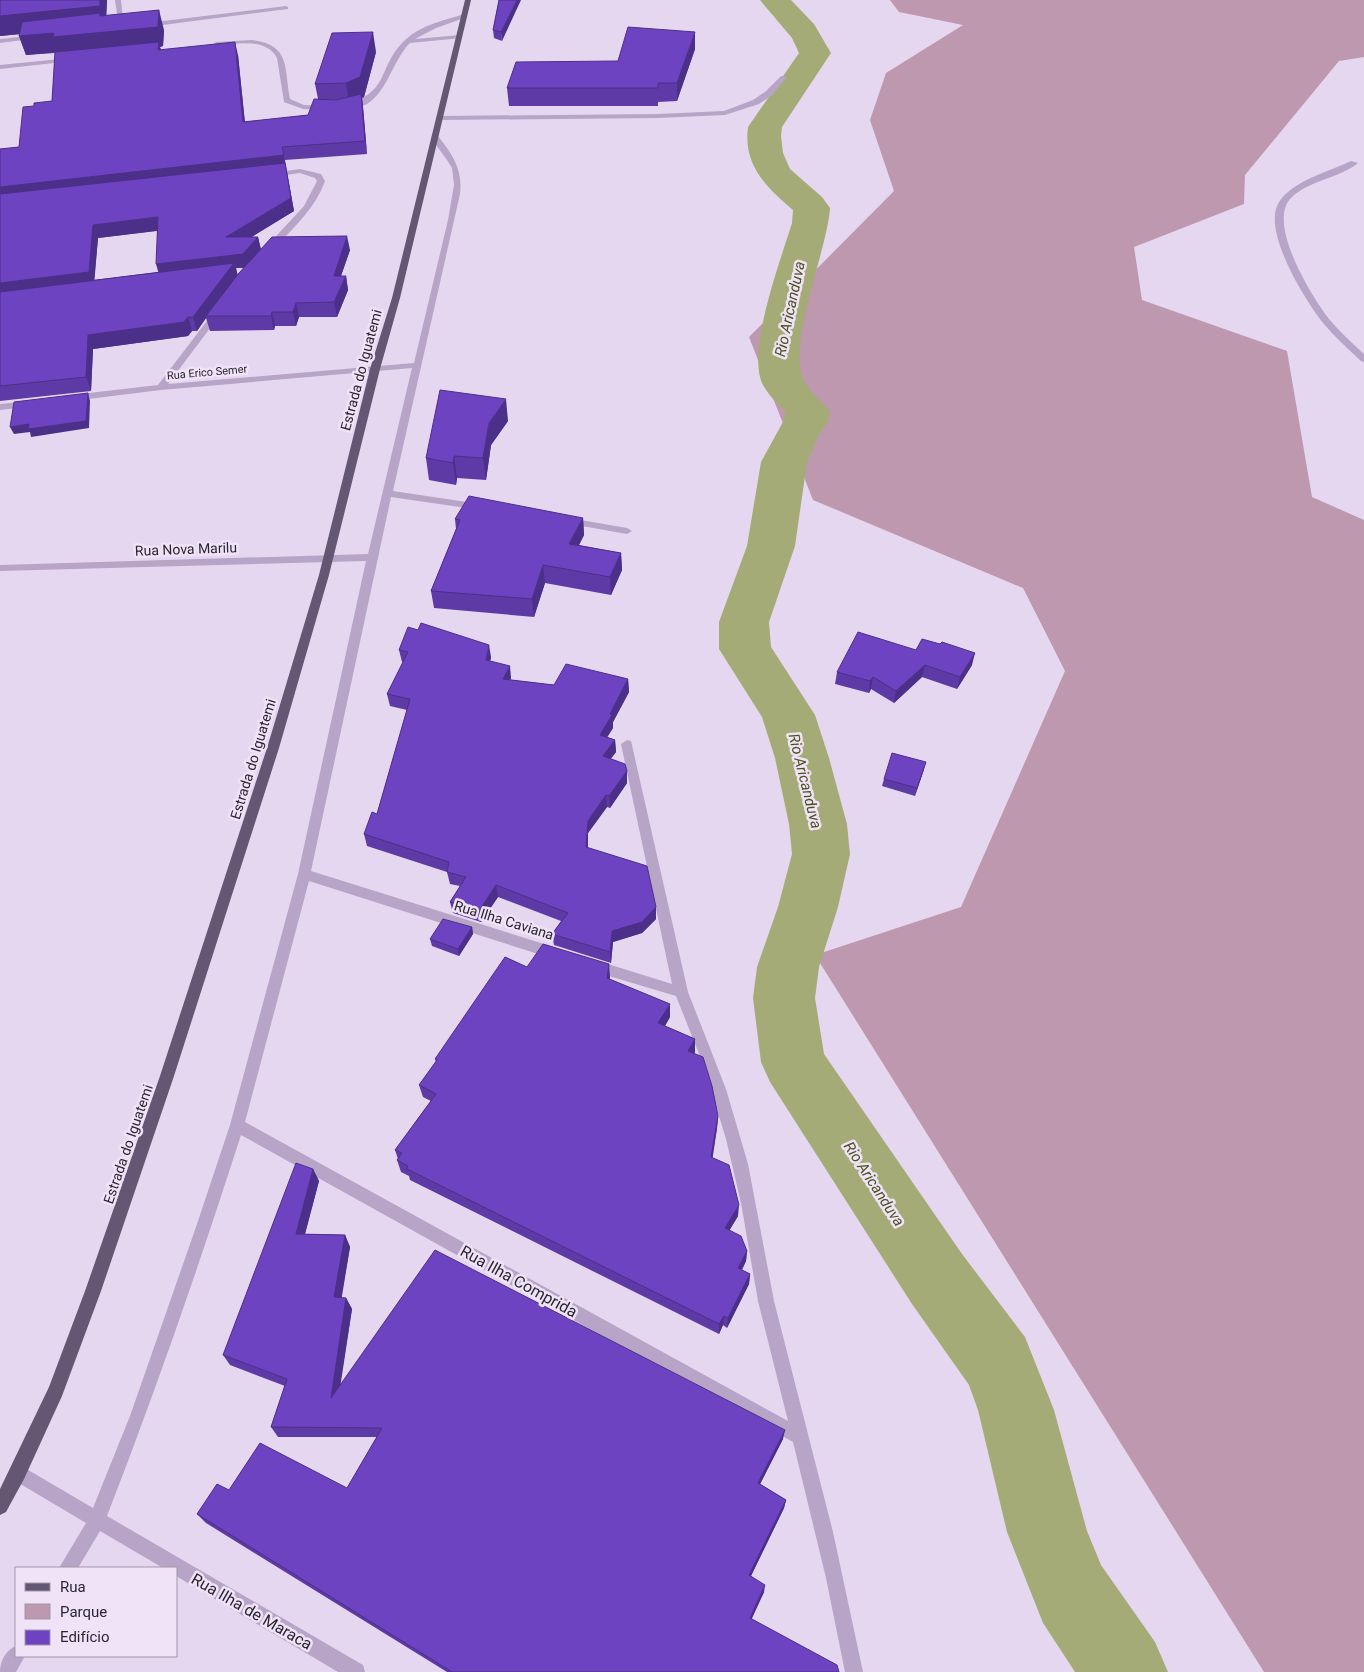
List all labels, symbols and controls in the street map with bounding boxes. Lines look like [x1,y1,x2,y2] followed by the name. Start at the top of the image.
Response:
[771,260,809,358] water label: Rio Aricanduva
[337,308,385,432] street label: Estrada do Iguatemi
[166,362,248,382] street label: Rua Erico Semer
[135,539,237,559] street label: Rua Nova Marilu
[227,697,279,821] street label: Estrada do Iguatemi
[785,732,825,830] water label: Rio Aricanduva
[452,897,556,943] street label: Rua Ilha Caviana
[100,1082,156,1206] street label: Estrada do Iguatemi
[840,1138,908,1230] water label: Rio Aricanduva
[457,1241,581,1321] street label: Rua Ilha Comprida
[15,1567,178,1657] legend
[188,1569,315,1654] street label: Rua Ilha de Maraca
[60,1578,86,1596] text: Rua
[60,1603,107,1621] text: Parque
[60,1628,109,1646] text: Edifício

